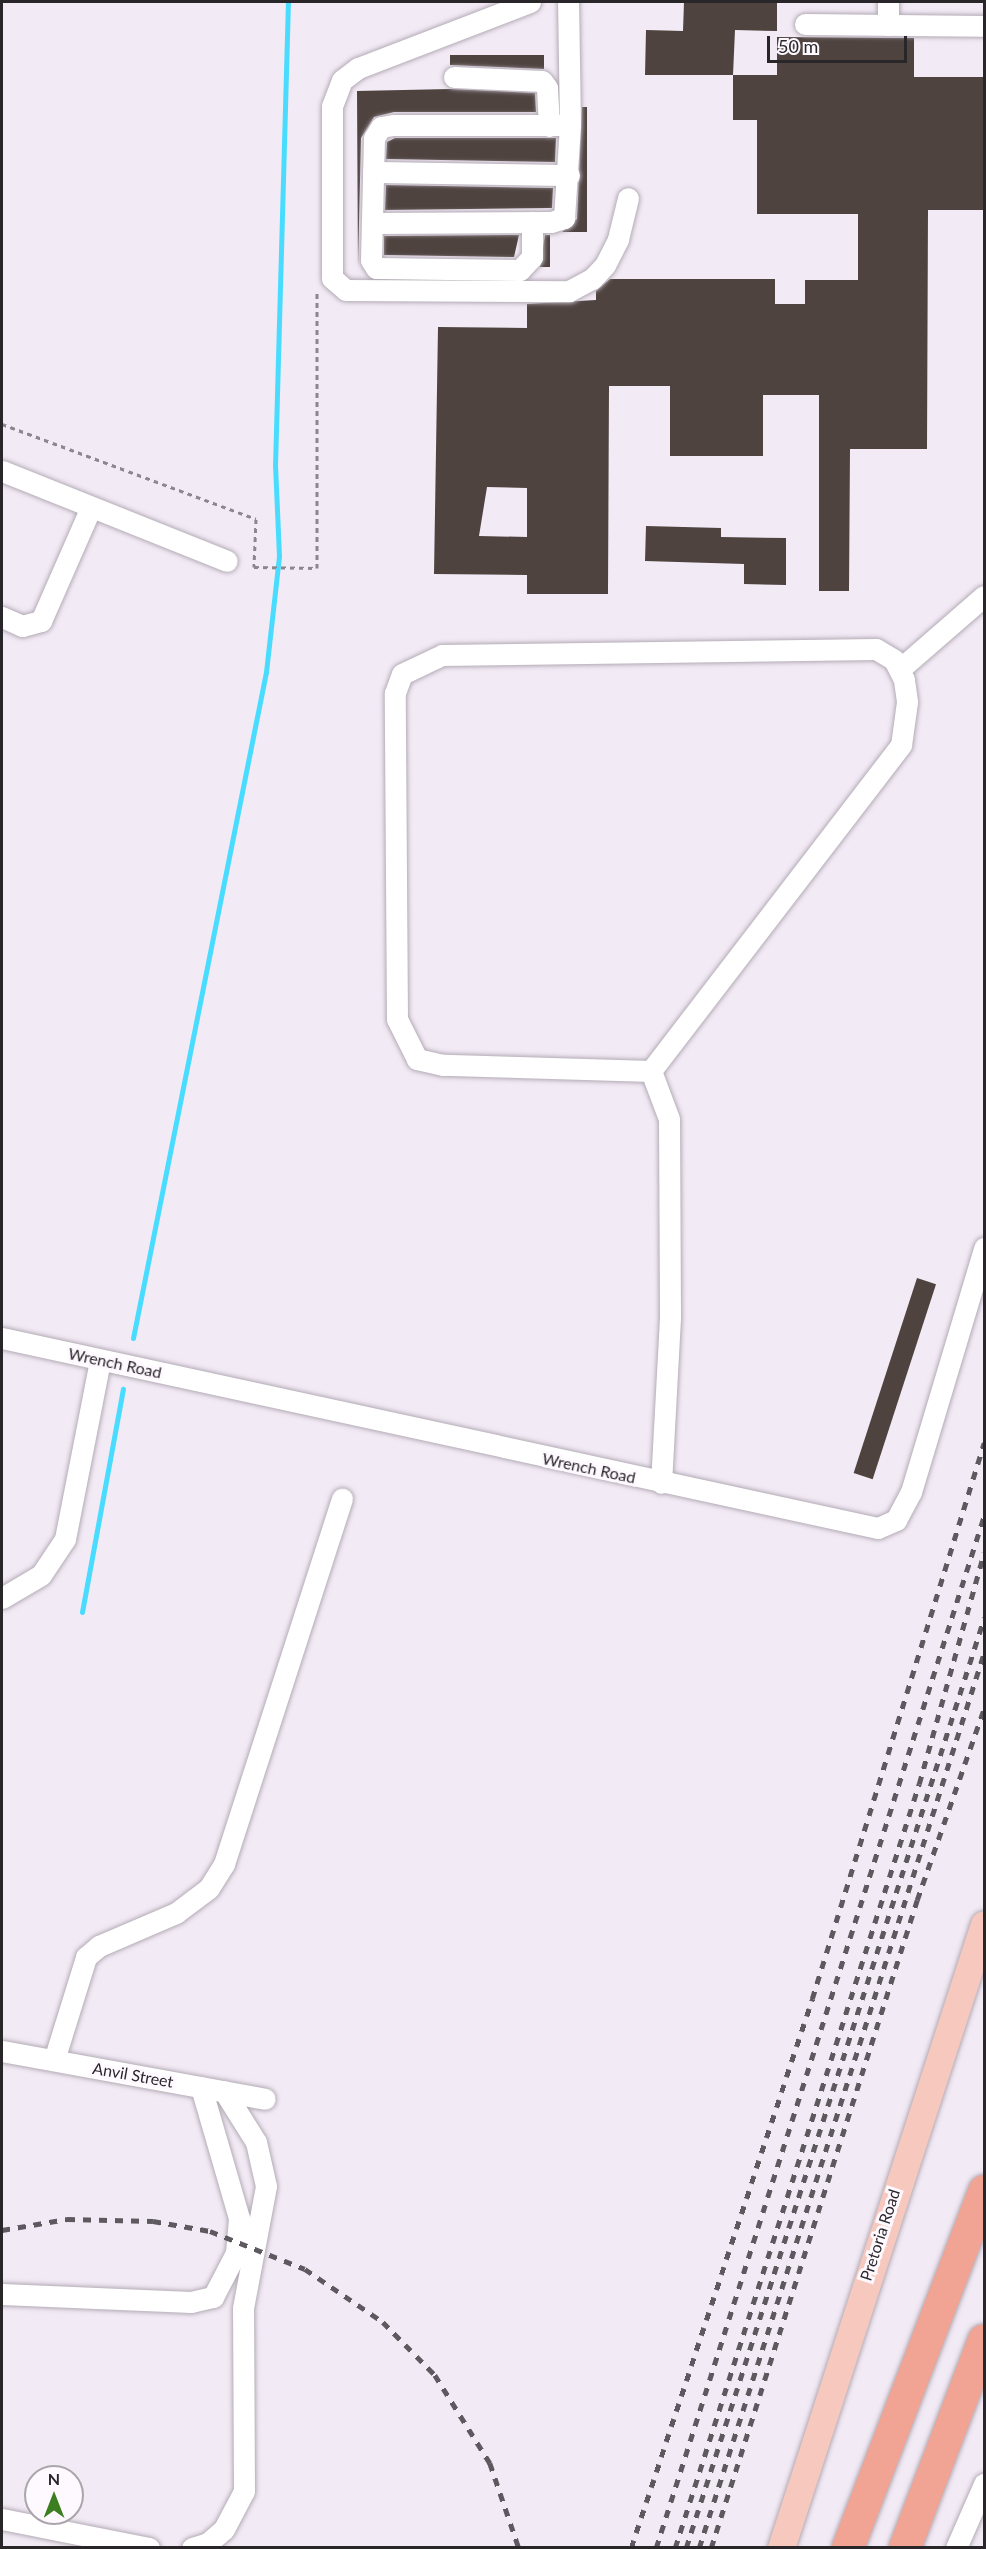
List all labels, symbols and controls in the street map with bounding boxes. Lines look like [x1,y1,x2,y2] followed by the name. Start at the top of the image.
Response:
[770,24,910,62] scale bar
[778,35,818,57] text: 50 m
[67,1344,163,1382] street label: Wrench Road
[541,1449,637,1487] street label: Wrench Road
[91,2058,175,2092] street label: Anvil Street
[856,2187,904,2283] street label: Pretoria Road
[24,2465,84,2525] north arrow
[48,2469,60,2488] text: N

